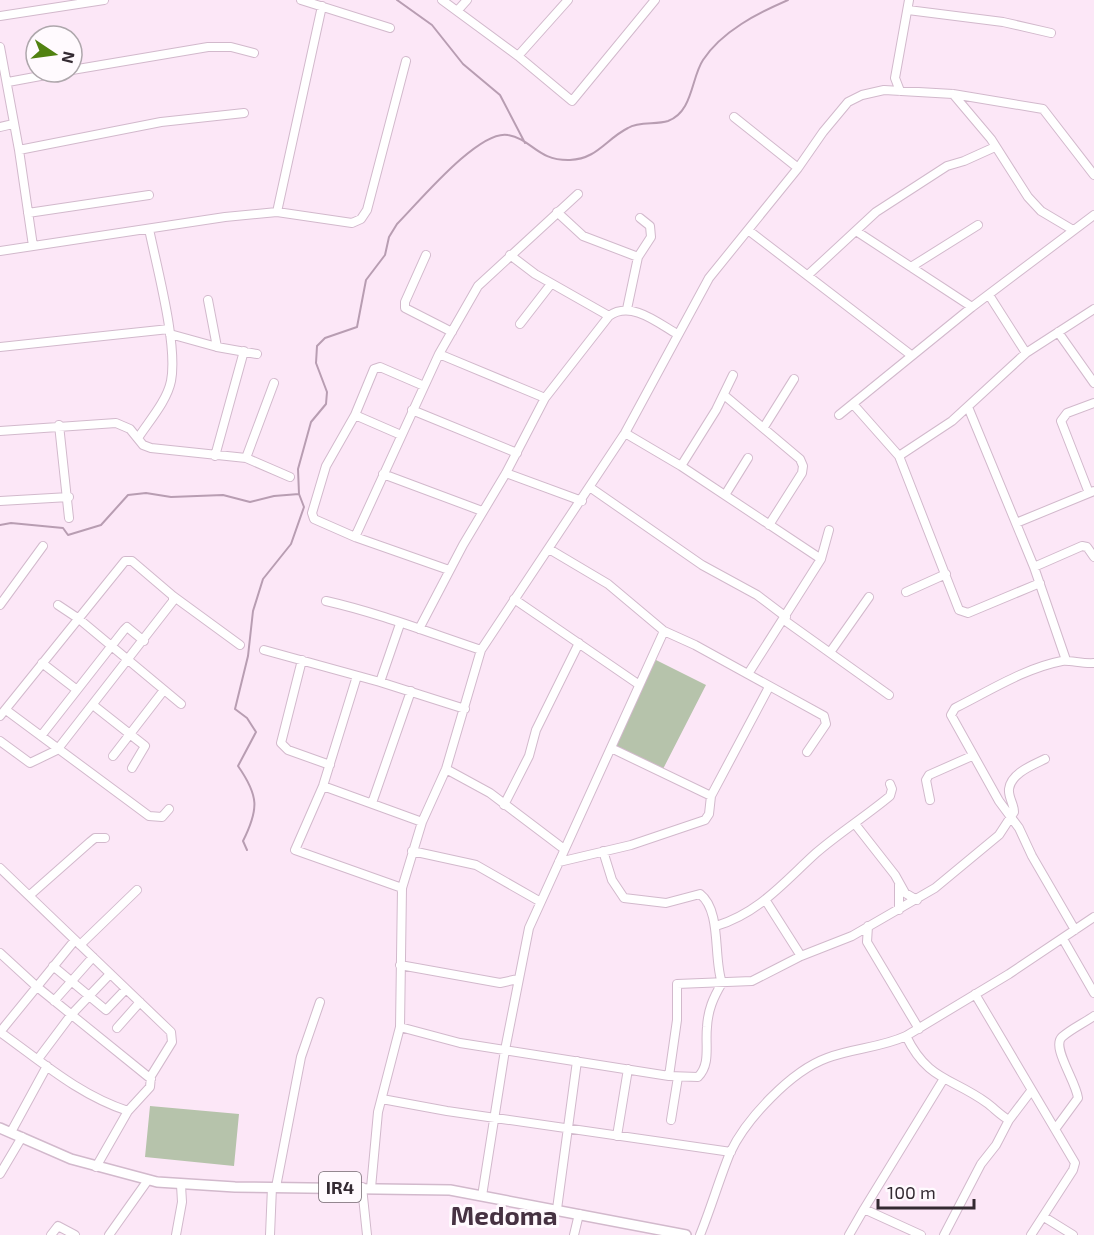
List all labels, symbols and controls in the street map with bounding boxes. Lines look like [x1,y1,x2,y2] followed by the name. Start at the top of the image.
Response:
[24,24,84,84] north arrow
[59,50,80,65] text: N
[319,1172,361,1202] road number: IR4
[878,1172,974,1210] scale bar
[887,1181,936,1203] text: 100 m
[450,1199,558,1230] district label: Medoma

